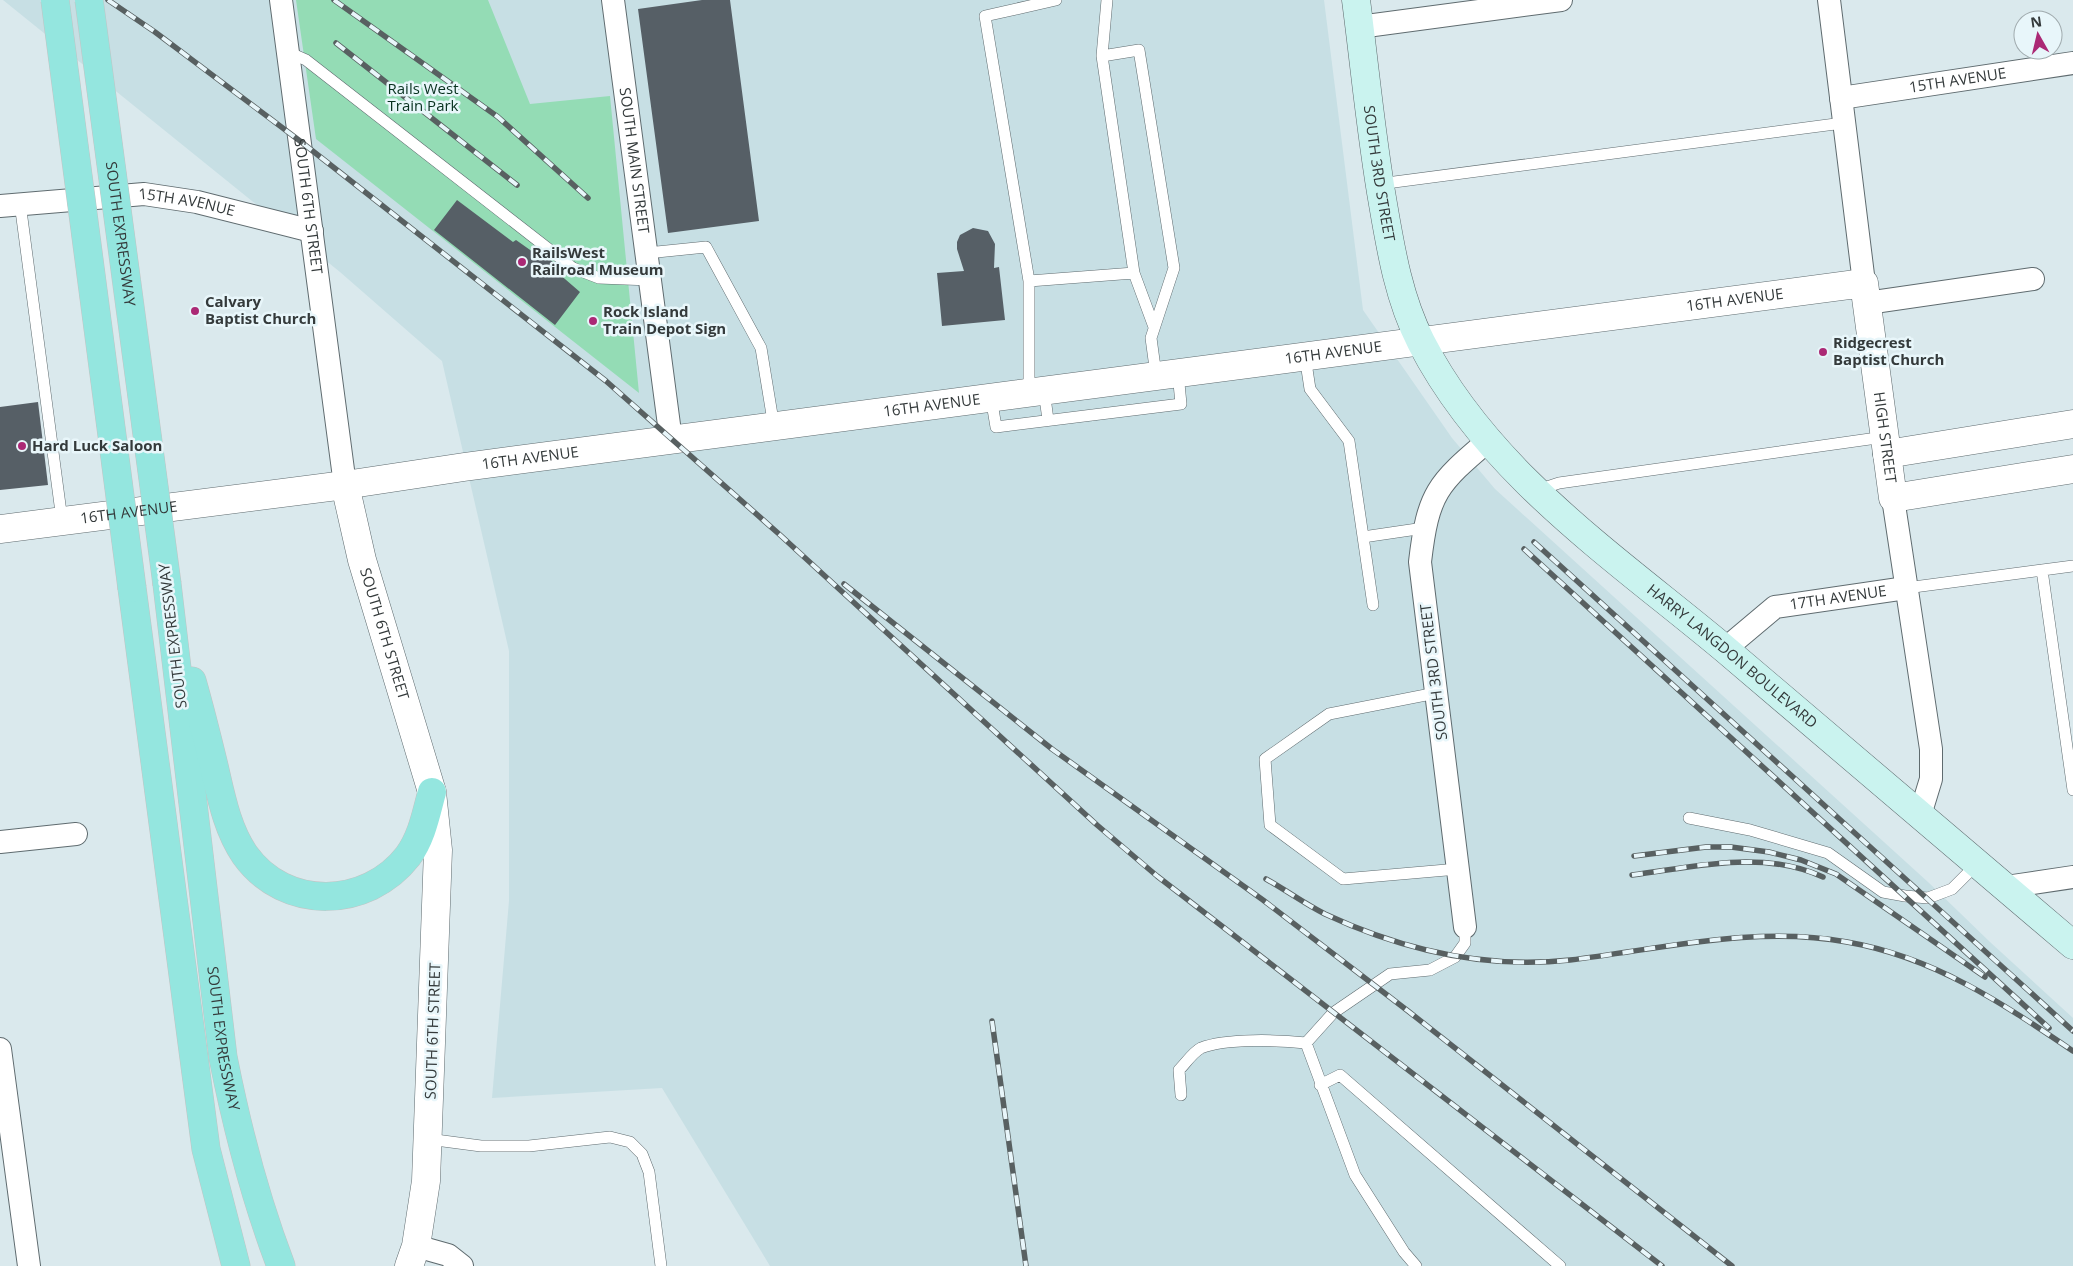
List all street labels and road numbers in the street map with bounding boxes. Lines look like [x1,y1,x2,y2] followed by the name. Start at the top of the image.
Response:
[1908,62,2007,97] street label: 15TH AVENUE
[616,86,655,235] street label: SOUTH MAIN STREET
[1360,104,1401,244] street label: SOUTH 3RD STREET
[290,137,328,276] street label: SOUTH 6TH STREET
[102,160,141,308] street label: SOUTH EXPRESSWAY
[138,183,237,220] street label: 15TH AVENUE
[1685,283,1785,315] street label: 16TH AVENUE
[1283,335,1383,368] street label: 16TH AVENUE
[882,388,981,421] street label: 16TH AVENUE
[1870,390,1902,485] street label: HIGH STREET
[480,441,580,474] street label: 16TH AVENUE
[79,495,179,528] street label: 16TH AVENUE
[153,562,191,710] street label: SOUTH EXPRESSWAY
[356,565,415,703] street label: SOUTH 6TH STREET
[1643,579,1822,732] street label: HARRY LANGDON BOULEVARD
[1788,580,1888,614] street label: 17TH AVENUE
[1415,602,1451,742] street label: SOUTH 3RD STREET
[420,962,444,1100] street label: SOUTH 6TH STREET
[203,965,245,1113] street label: SOUTH EXPRESSWAY

